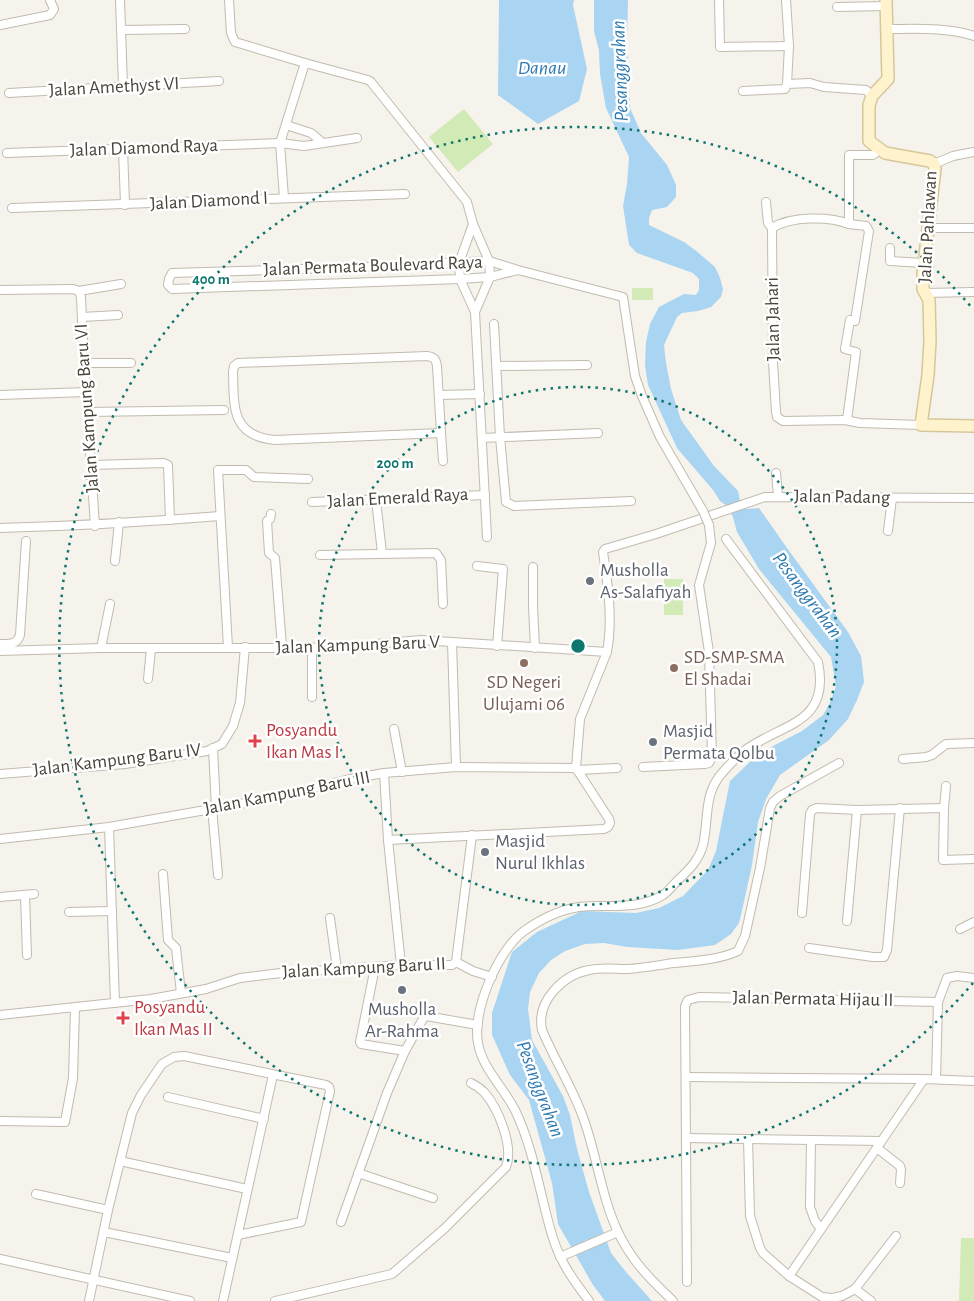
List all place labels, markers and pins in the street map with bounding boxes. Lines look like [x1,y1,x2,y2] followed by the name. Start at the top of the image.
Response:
[600,561,692,602] place label: Musholla As-Salafiyah
[584,575,596,587] marker: Musholla As-Salafiyah
[569,637,587,655] centre of rings
[684,648,784,689] place label: SD-SMP-SMA El Shadai
[518,657,530,669] marker: SD Negeri Ulujami 06
[668,662,680,674] marker: SD-SMP-SMA El Shadai
[483,673,565,714] place label: SD Negeri Ulujami 06
[266,721,340,762] place label: Posyandu Ikan Mas I
[663,722,775,763] place label: Masjid Permata Qolbu
[248,734,262,748] marker: Posyandu Ikan Mas I
[647,736,659,748] marker: Masjid Permata Qolbu
[495,832,585,873] place label: Masjid Nurul Ikhlas
[479,846,491,858] marker: Masjid Nurul Ikhlas
[396,984,408,996] marker: Musholla Ar-Rahma
[134,998,213,1039] place label: Posyandu Ikan Mas II
[365,1000,439,1041] place label: Musholla Ar-Rahma
[116,1011,130,1025] marker: Posyandu Ikan Mas II

